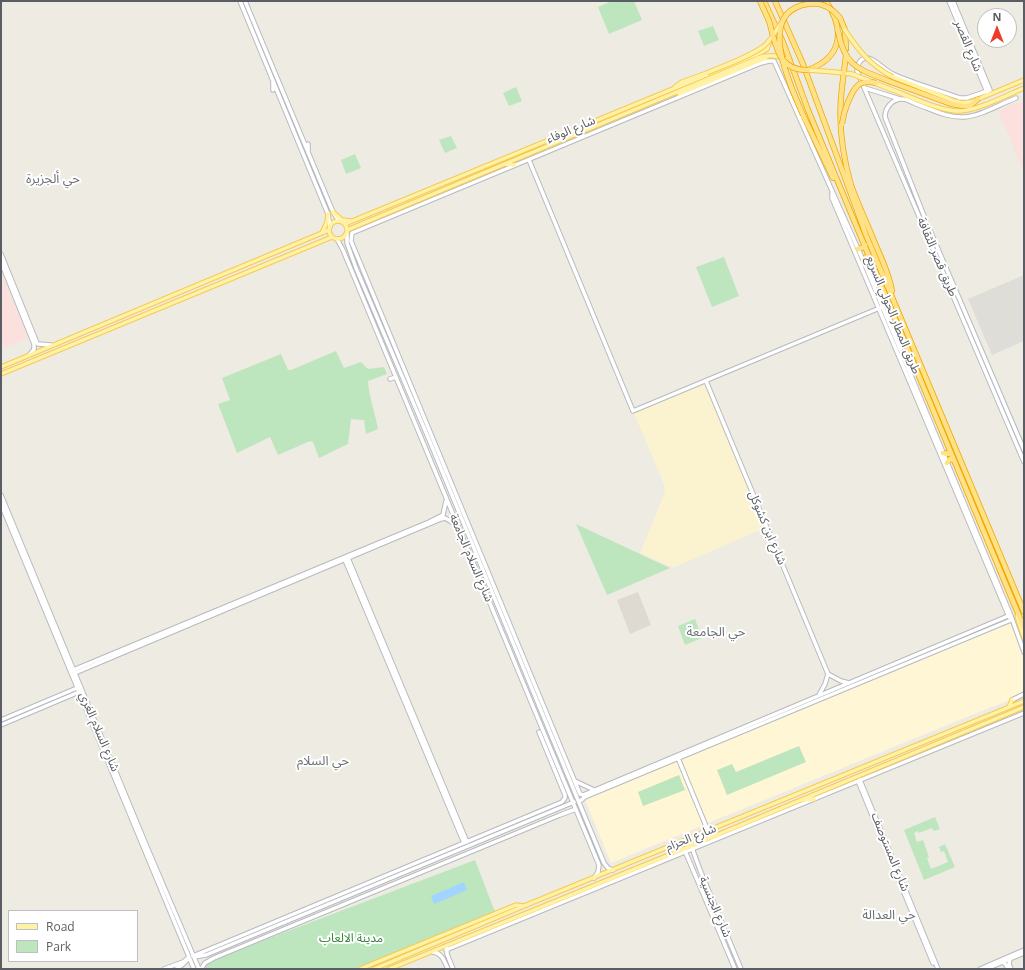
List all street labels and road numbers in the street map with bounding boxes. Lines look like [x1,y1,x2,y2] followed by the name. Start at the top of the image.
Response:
[951,18,985,74] street label: شارع القصر
[544,113,598,147] street label: شارع الوفاء
[914,215,960,299] street label: طريق قصر الثقافة
[863,254,923,376] street label: طريق المطار الحولي السريع
[745,489,789,567] street label: شارع ابن كشوكل
[446,512,496,604] street label: شارع السلام الجامعة
[76,690,122,774] street label: شارع السلام الغري
[868,810,912,894] street label: شارع المستوصف
[664,821,718,855] street label: شارع الحزام
[696,874,734,940] street label: شارع الجنسية

